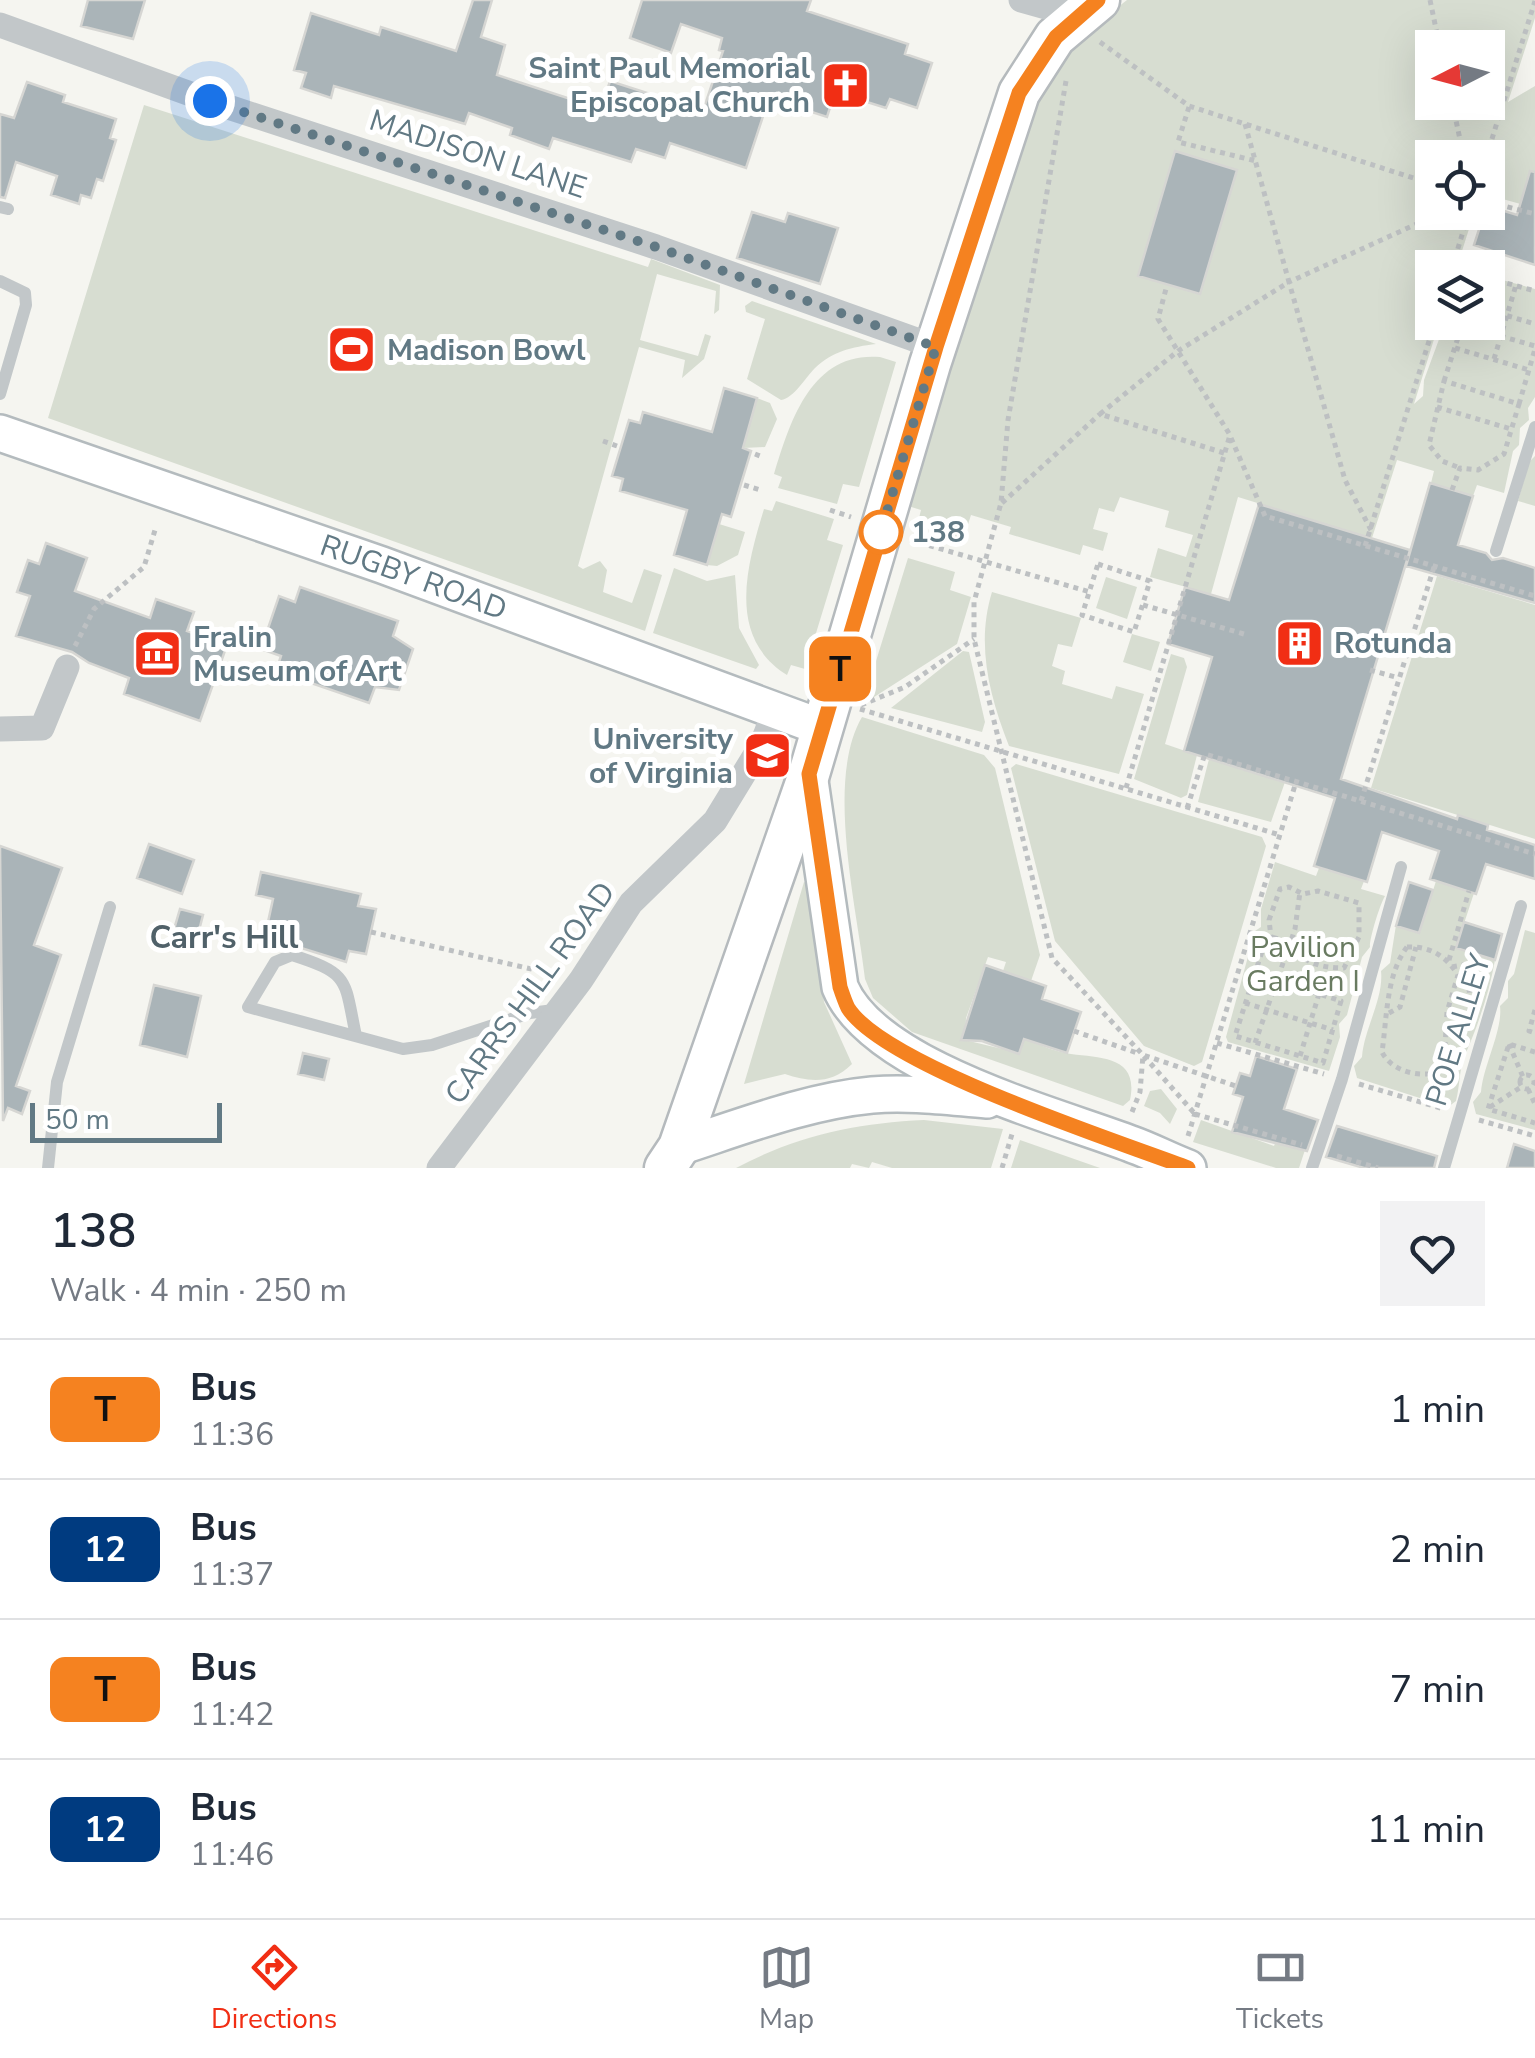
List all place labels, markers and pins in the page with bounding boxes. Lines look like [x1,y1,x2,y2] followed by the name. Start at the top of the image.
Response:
[528,48,810,123] place label: Saint Paul Memorial Episcopal Church
[819,59,871,111] church icon: Saint Paul Memorial Episcopal Church
[326,324,378,376] sports icon: Madison Bowl
[387,330,586,371] place label: Madison Bowl
[860,511,902,553] marker: 138
[911,512,965,553] place label: 138
[193,617,402,692] place label: Fralin Museum of Art
[1273,617,1325,669] building icon: Rotunda
[1334,623,1452,664] place label: Rotunda
[132,628,184,680] museum icon: Fralin Museum of Art
[589,719,733,794] place label: University of Virginia
[742,730,794,782] school or university icon: University of Virginia

